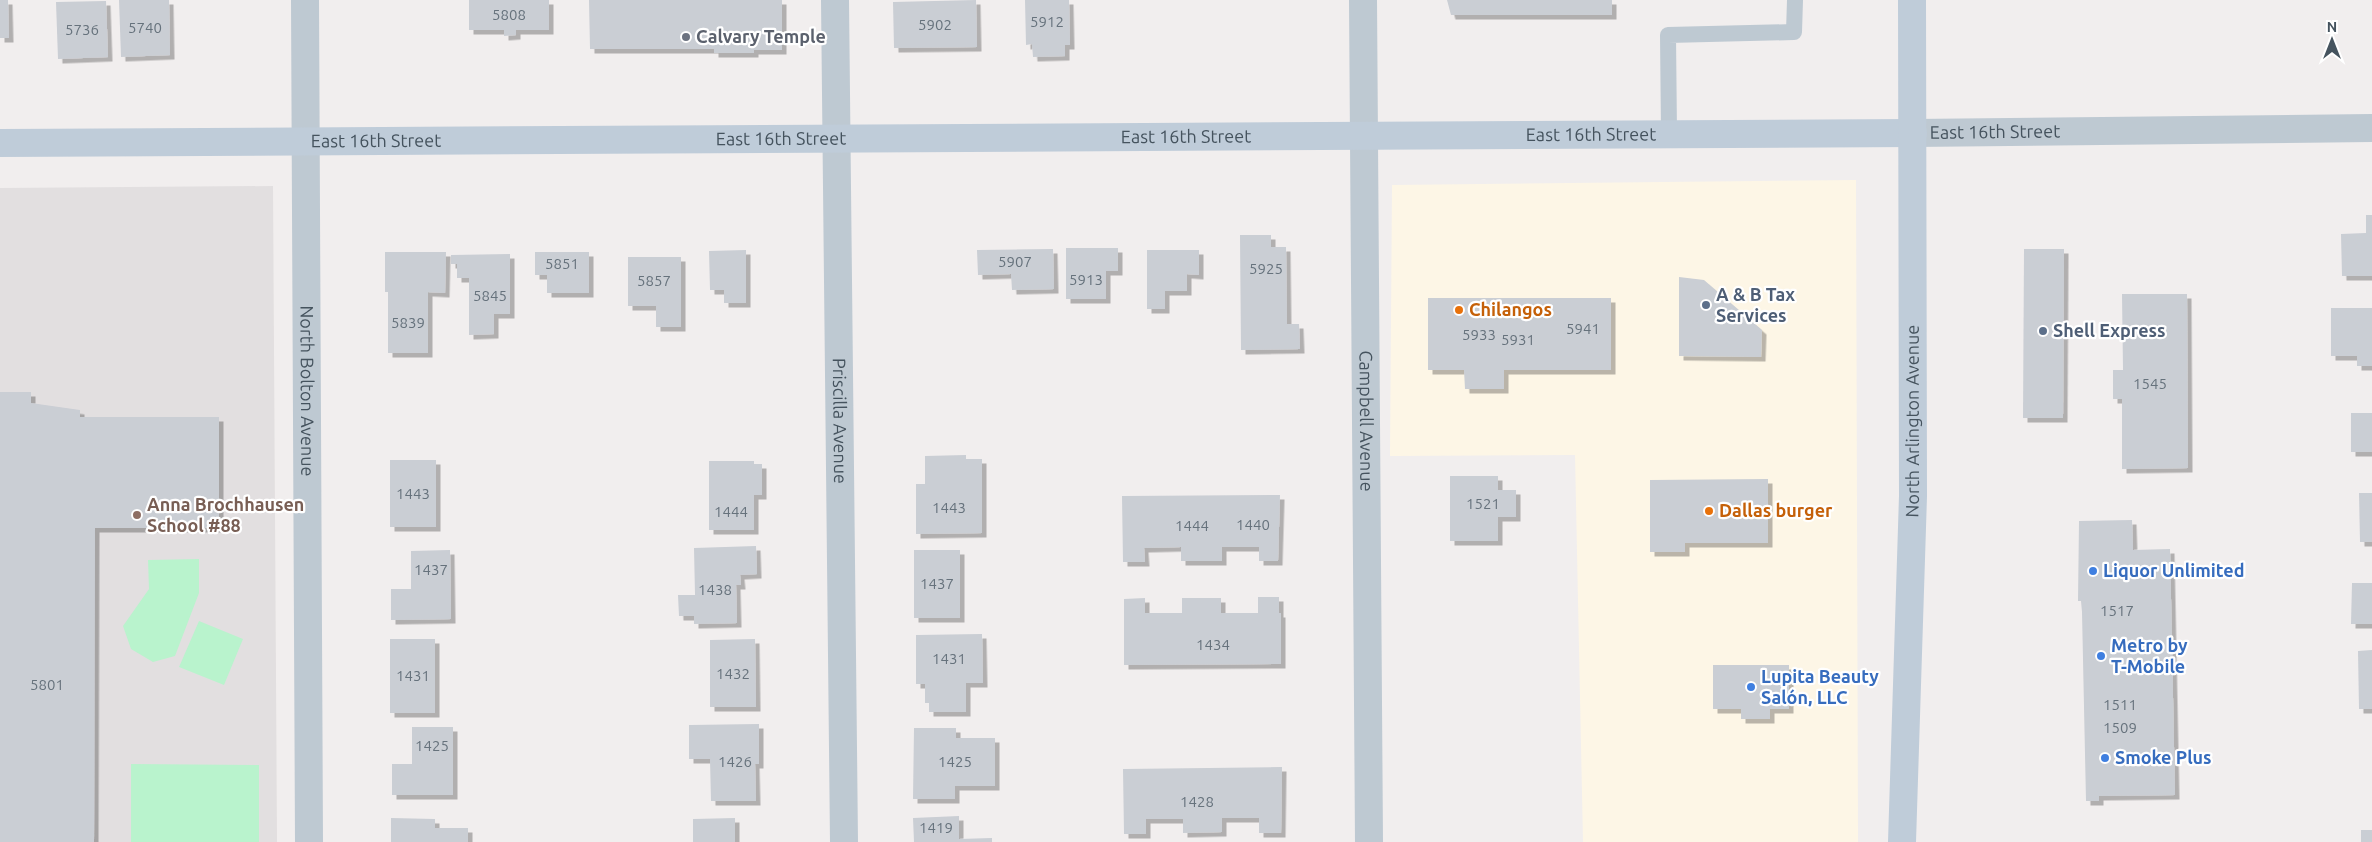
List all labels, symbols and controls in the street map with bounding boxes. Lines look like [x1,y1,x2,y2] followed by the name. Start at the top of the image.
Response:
[492,6,526,23] house number: 5808
[1030,13,1064,30] house number: 5912
[2307,15,2357,65] north arrow
[918,16,952,33] house number: 5902
[128,19,162,36] house number: 5740
[2327,19,2337,35] text: N
[65,21,99,38] house number: 5736
[696,26,826,46] place label: Calvary Temple
[680,31,692,43] marker: Calvary Temple
[1930,120,2060,142] street label: East 16th Street
[1526,123,1656,144] street label: East 16th Street
[1121,125,1251,146] street label: East 16th Street
[716,128,846,148] street label: East 16th Street
[311,130,441,150] street label: East 16th Street
[998,253,1032,270] house number: 5907
[545,255,579,272] house number: 5851
[1249,260,1283,277] house number: 5925
[1069,271,1103,288] house number: 5913
[637,272,671,289] house number: 5857
[1716,284,1795,325] place label: A & B Tax Services
[473,287,507,304] house number: 5845
[1469,299,1552,319] place label: Chilangos
[1700,299,1712,311] marker: A & B Tax Services
[1453,304,1465,316] marker: Chilangos
[297,305,318,477] street label: North Bolton Avenue
[391,314,425,331] house number: 5839
[1566,320,1600,337] house number: 5941
[2053,320,2166,340] place label: Shell Express
[1901,325,1922,518] street label: North Arlington Avenue
[2037,325,2049,337] marker: Shell Express
[1462,326,1496,343] house number: 5933
[1501,331,1535,348] house number: 5931
[1356,350,1378,492] street label: Campbell Avenue
[830,358,851,484] street label: Priscilla Avenue
[2133,375,2167,392] house number: 1545
[396,485,430,502] house number: 1443
[147,494,304,535] place label: Anna Brochhausen School #88
[1466,495,1500,512] house number: 1521
[932,499,966,516] house number: 1443
[1719,500,1833,520] place label: Dallas burger
[714,503,748,520] house number: 1444
[1703,505,1715,517] marker: Dallas burger
[131,509,143,521] marker: Anna Brochhausen School #88
[1236,516,1270,533] house number: 1440
[1175,517,1209,534] house number: 1444
[2103,560,2244,580] place label: Liquor Unlimited
[414,561,448,578] house number: 1437
[2087,565,2099,577] marker: Liquor Unlimited
[920,575,954,592] house number: 1437
[698,581,732,598] house number: 1438
[2100,602,2134,619] house number: 1517
[2111,635,2188,676] place label: Metro by T-Mobile
[1196,636,1230,653] house number: 1434
[932,650,966,667] house number: 1431
[2095,650,2107,662] marker: Metro by T-Mobile
[716,665,750,682] house number: 1432
[1761,666,1879,707] place label: Lupita Beauty Salón, LLC
[396,667,430,684] house number: 1431
[30,676,64,693] house number: 5801
[1745,681,1757,693] marker: Lupita Beauty Salón, LLC
[2103,696,2137,713] house number: 1511
[2103,719,2137,736] house number: 1509
[415,737,449,754] house number: 1425
[2115,747,2212,767] place label: Smoke Plus
[2099,752,2111,764] marker: Smoke Plus
[718,753,752,770] house number: 1426
[938,753,972,770] house number: 1425
[1180,793,1214,810] house number: 1428
[919,819,953,836] house number: 1419

